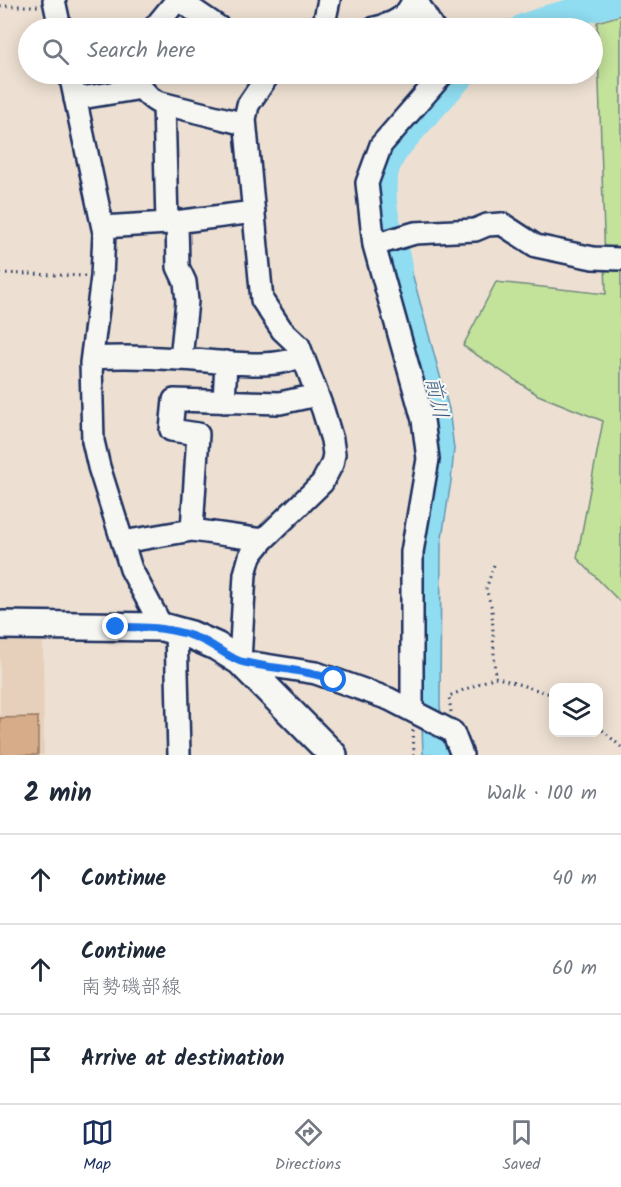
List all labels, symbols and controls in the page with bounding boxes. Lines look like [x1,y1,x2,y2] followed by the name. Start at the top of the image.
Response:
[18,18,603,84] search box
[87,34,195,69] text: Search here
[39,35,72,68] icon: search
[415,374,457,422] water label: 前川
[102,613,128,639] route end
[320,666,346,692] route start
[549,683,603,737] map controls
[549,683,603,737] button: layers
[24,773,92,815] text: 2 min
[487,778,597,810] text: Walk · 100 m
[81,862,166,897] text: Continue
[24,863,57,896] icon: ahead
[552,863,597,895] text: 40 m
[81,935,166,970] text: Continue
[24,953,57,986] icon: ahead
[552,953,597,985] text: 60 m
[81,972,181,1004] text: 南勢磯部線
[81,1042,284,1077] text: Arrive at destination
[24,1043,57,1076] icon: arrive
[81,1116,114,1177] tab: Map
[275,1116,341,1177] tab: Directions
[502,1116,540,1177] tab: Saved

